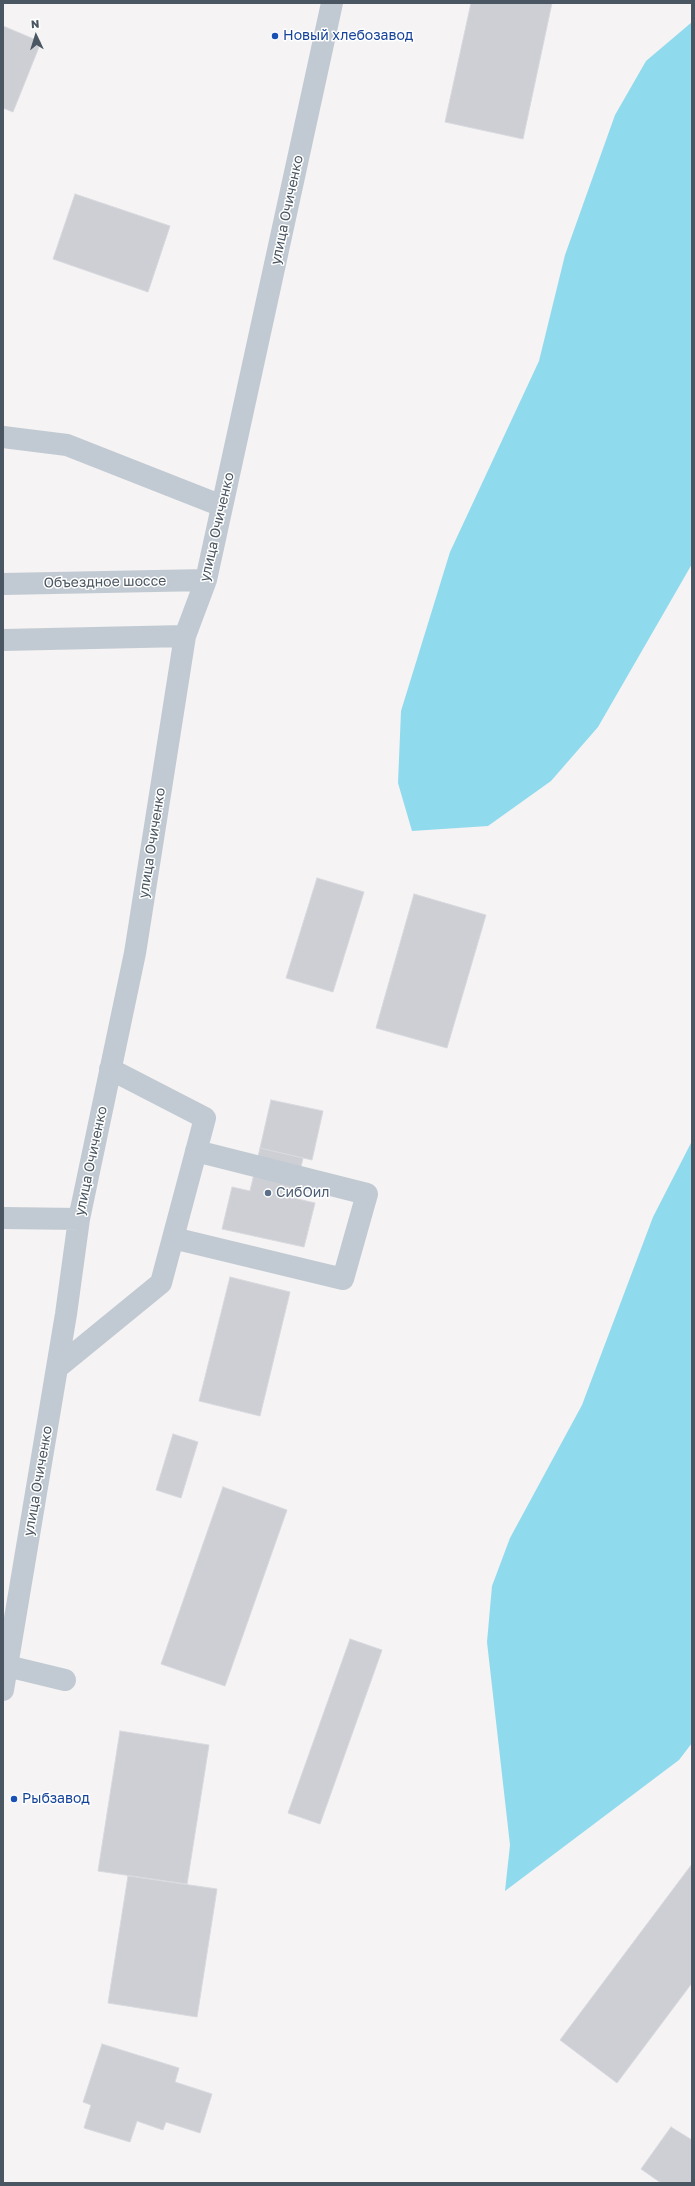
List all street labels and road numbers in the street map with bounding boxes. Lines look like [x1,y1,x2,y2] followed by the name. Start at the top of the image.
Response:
[267,154,307,266] street label: улица Очиченко
[196,471,238,583] street label: улица Очиченко
[43,573,167,591] street label: Объездное шоссе
[135,786,169,900] street label: улица Очиченко
[71,1105,111,1217] street label: улица Очиченко
[20,1424,56,1538] street label: улица Очиченко

